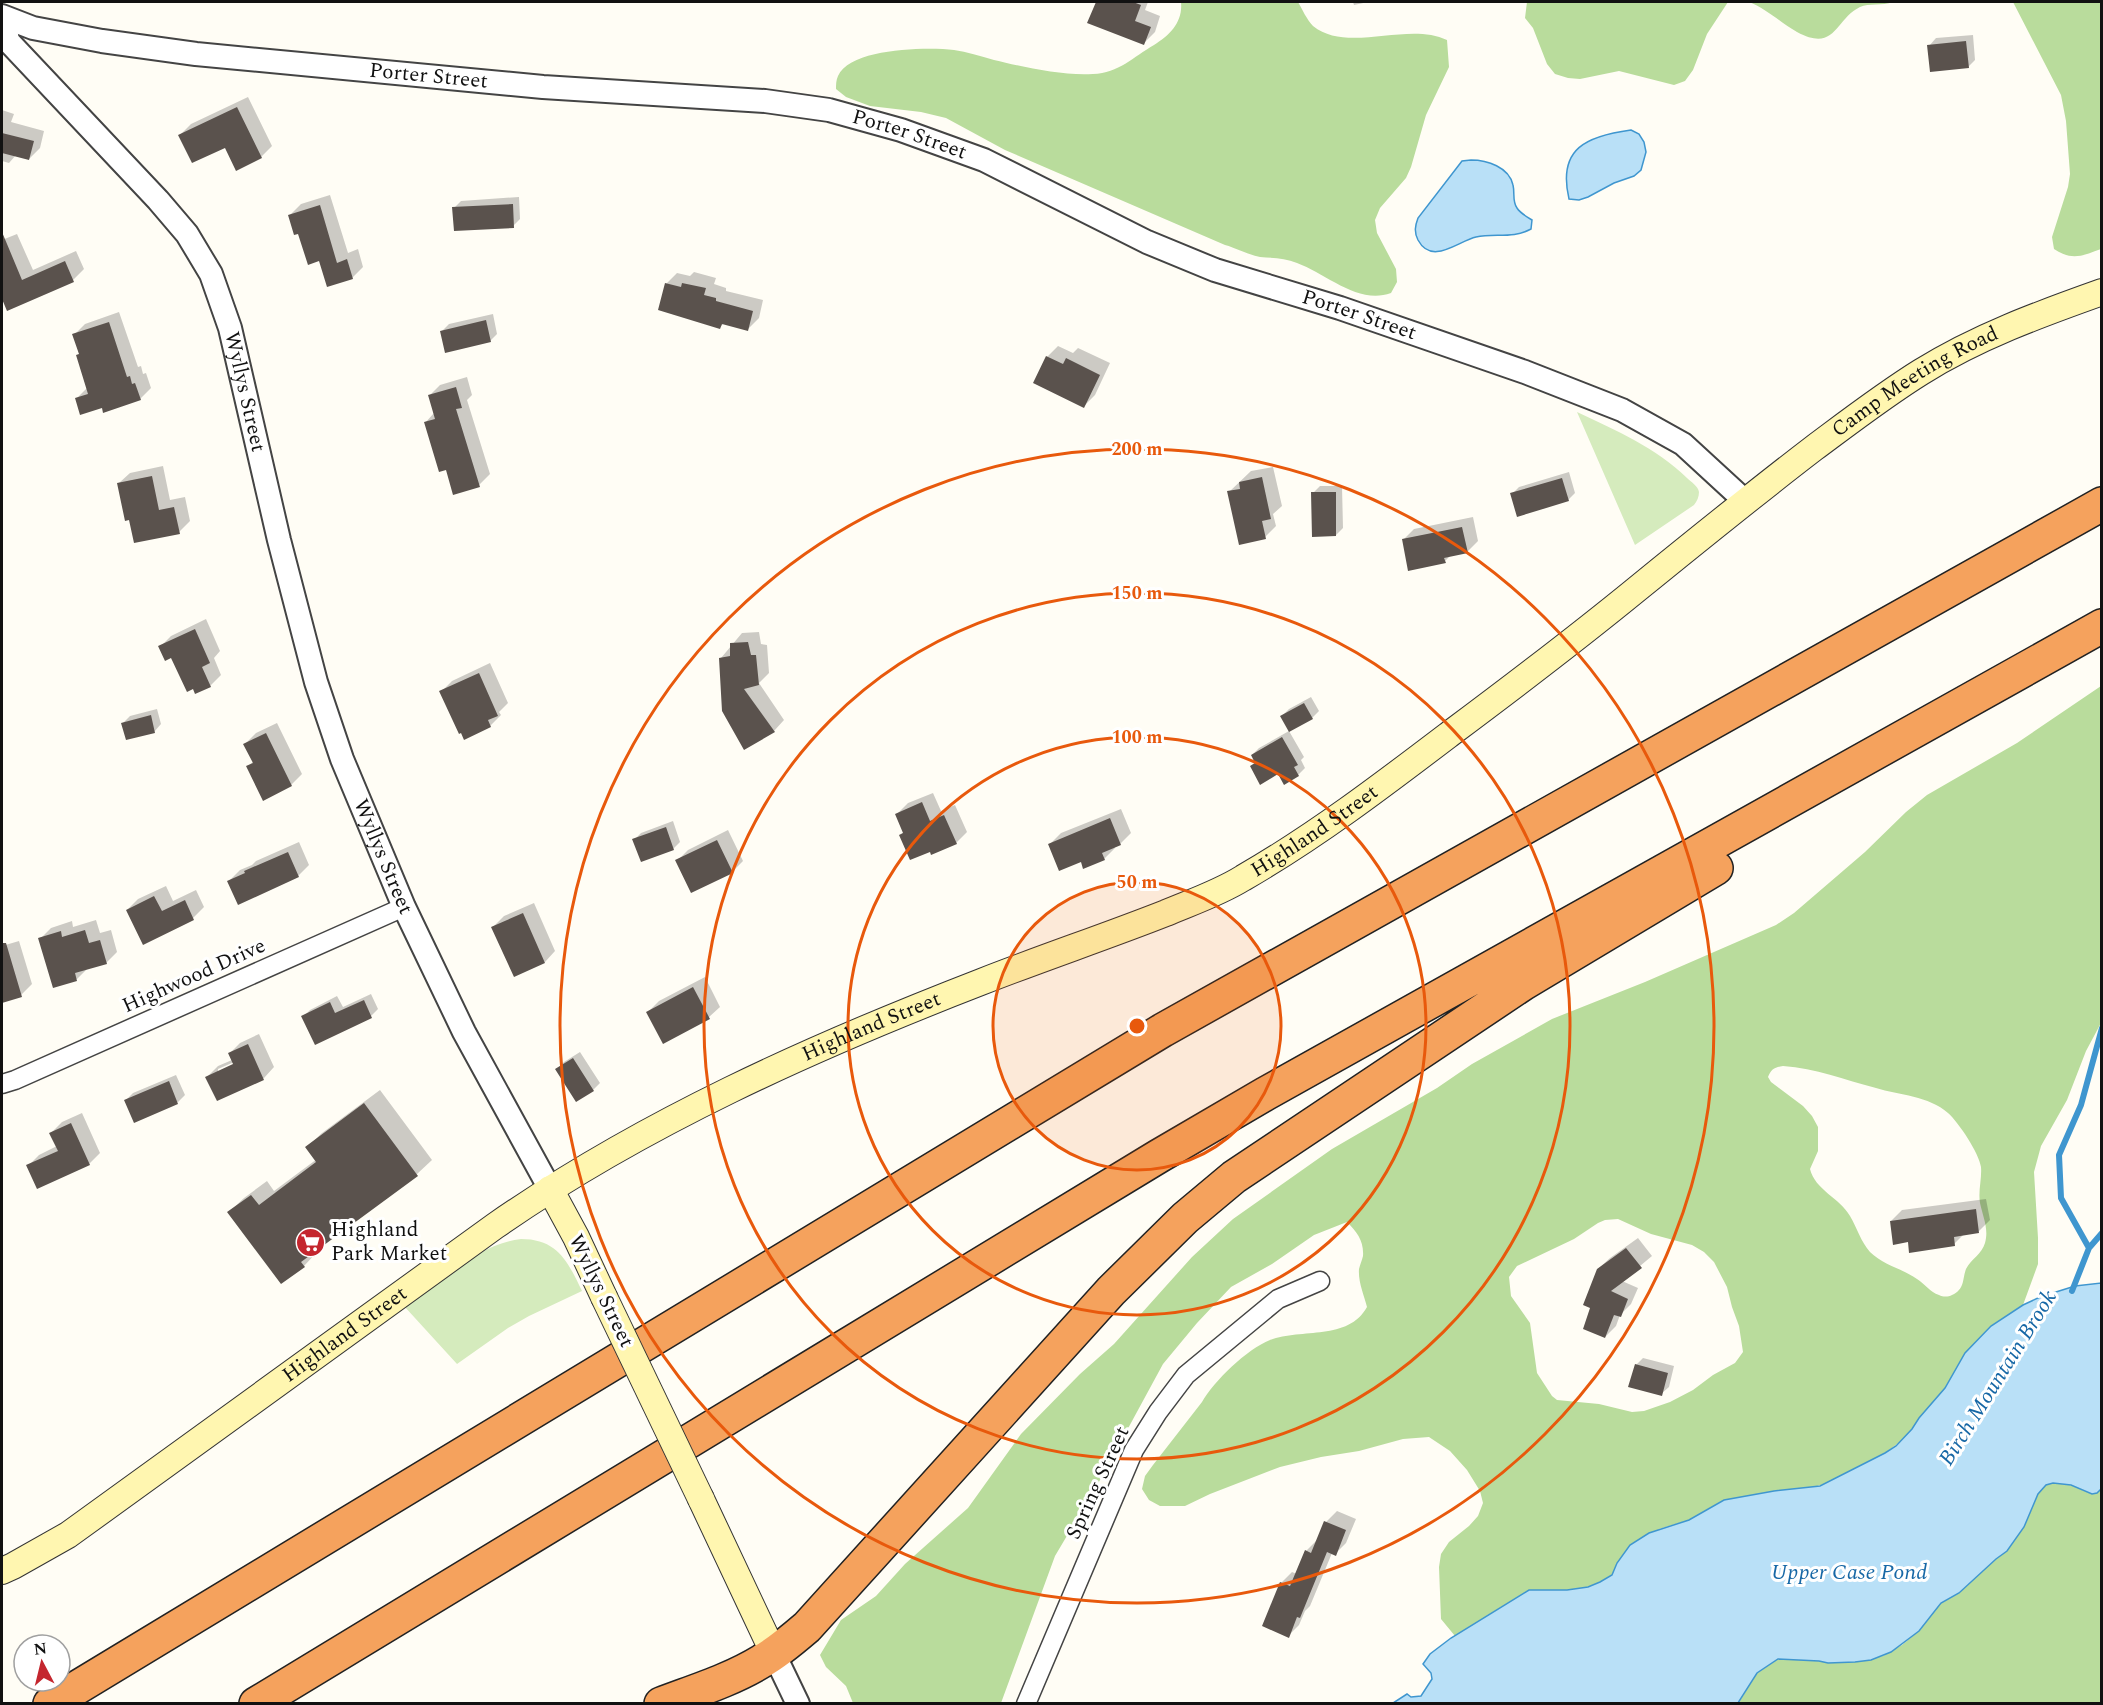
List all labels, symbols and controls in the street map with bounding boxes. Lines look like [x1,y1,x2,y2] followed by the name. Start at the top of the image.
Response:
[368,55,489,98] street label: Porter Street
[848,101,971,168] street label: Porter Street
[1298,281,1421,349] street label: Porter Street
[1825,318,2003,446] street label: Camp Meeting Road
[215,328,274,455] street label: Wyllys Street
[1111,436,1163,463] text: 200 m
[1111,580,1163,607] text: 150 m
[1111,724,1163,751] text: 100 m
[1245,777,1385,886] street label: Highland Street
[344,794,421,920] street label: Wyllys Street
[1117,869,1157,896] text: 50 m
[117,930,271,1022] street label: Highwood Drive
[797,983,946,1070] street label: Highland Street
[1127,1016,1147,1036] centre of rings
[331,1214,447,1270] place label: Highland Park Market
[294,1226,326,1258] supermarket icon: Highland Park Market
[560,1229,642,1353] street label: Wyllys Street
[276,1278,414,1391] street label: Highland Street
[1931,1284,2065,1472] water label: Birch Mountain Brook
[1058,1421,1138,1545] street label: Spring Street
[1771,1556,1927,1589] water label: Upper Case Pond
[12,1633,72,1693] north arrow
[32,1636,48,1662] text: N

